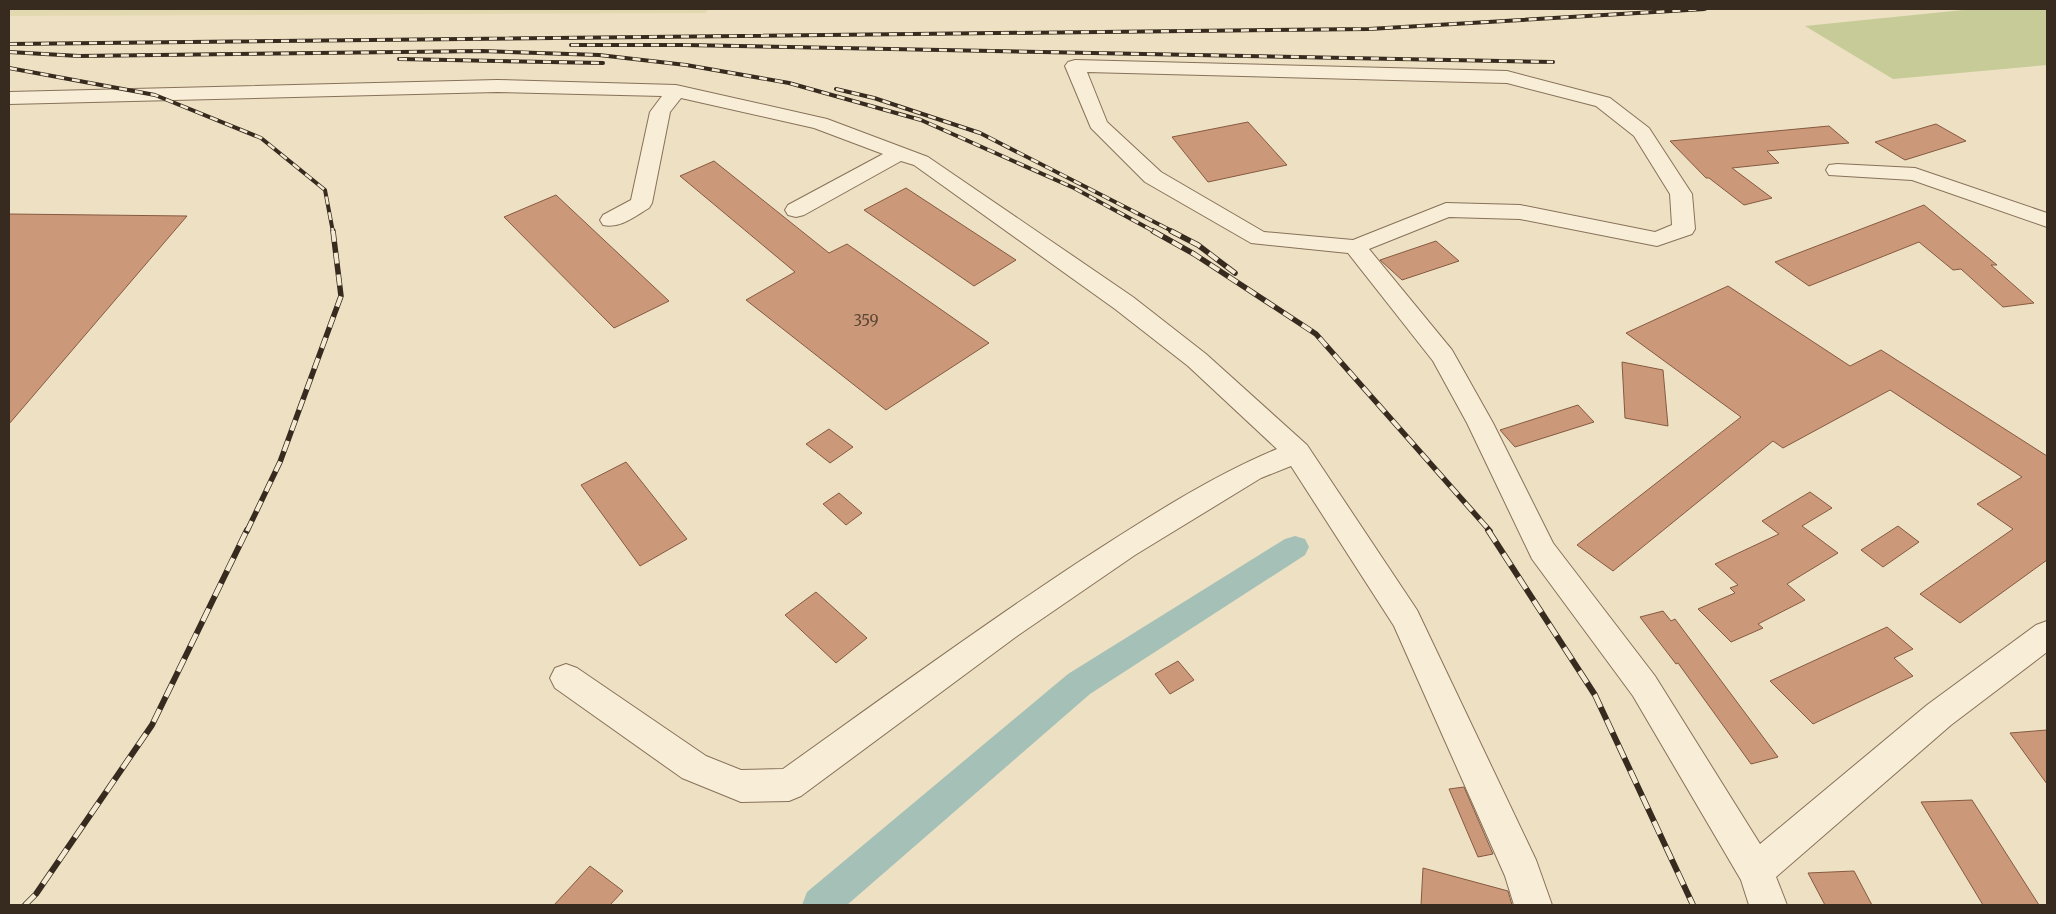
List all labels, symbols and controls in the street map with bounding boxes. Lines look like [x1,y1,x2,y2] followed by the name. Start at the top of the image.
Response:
[853,311,879,330] house number: 359

